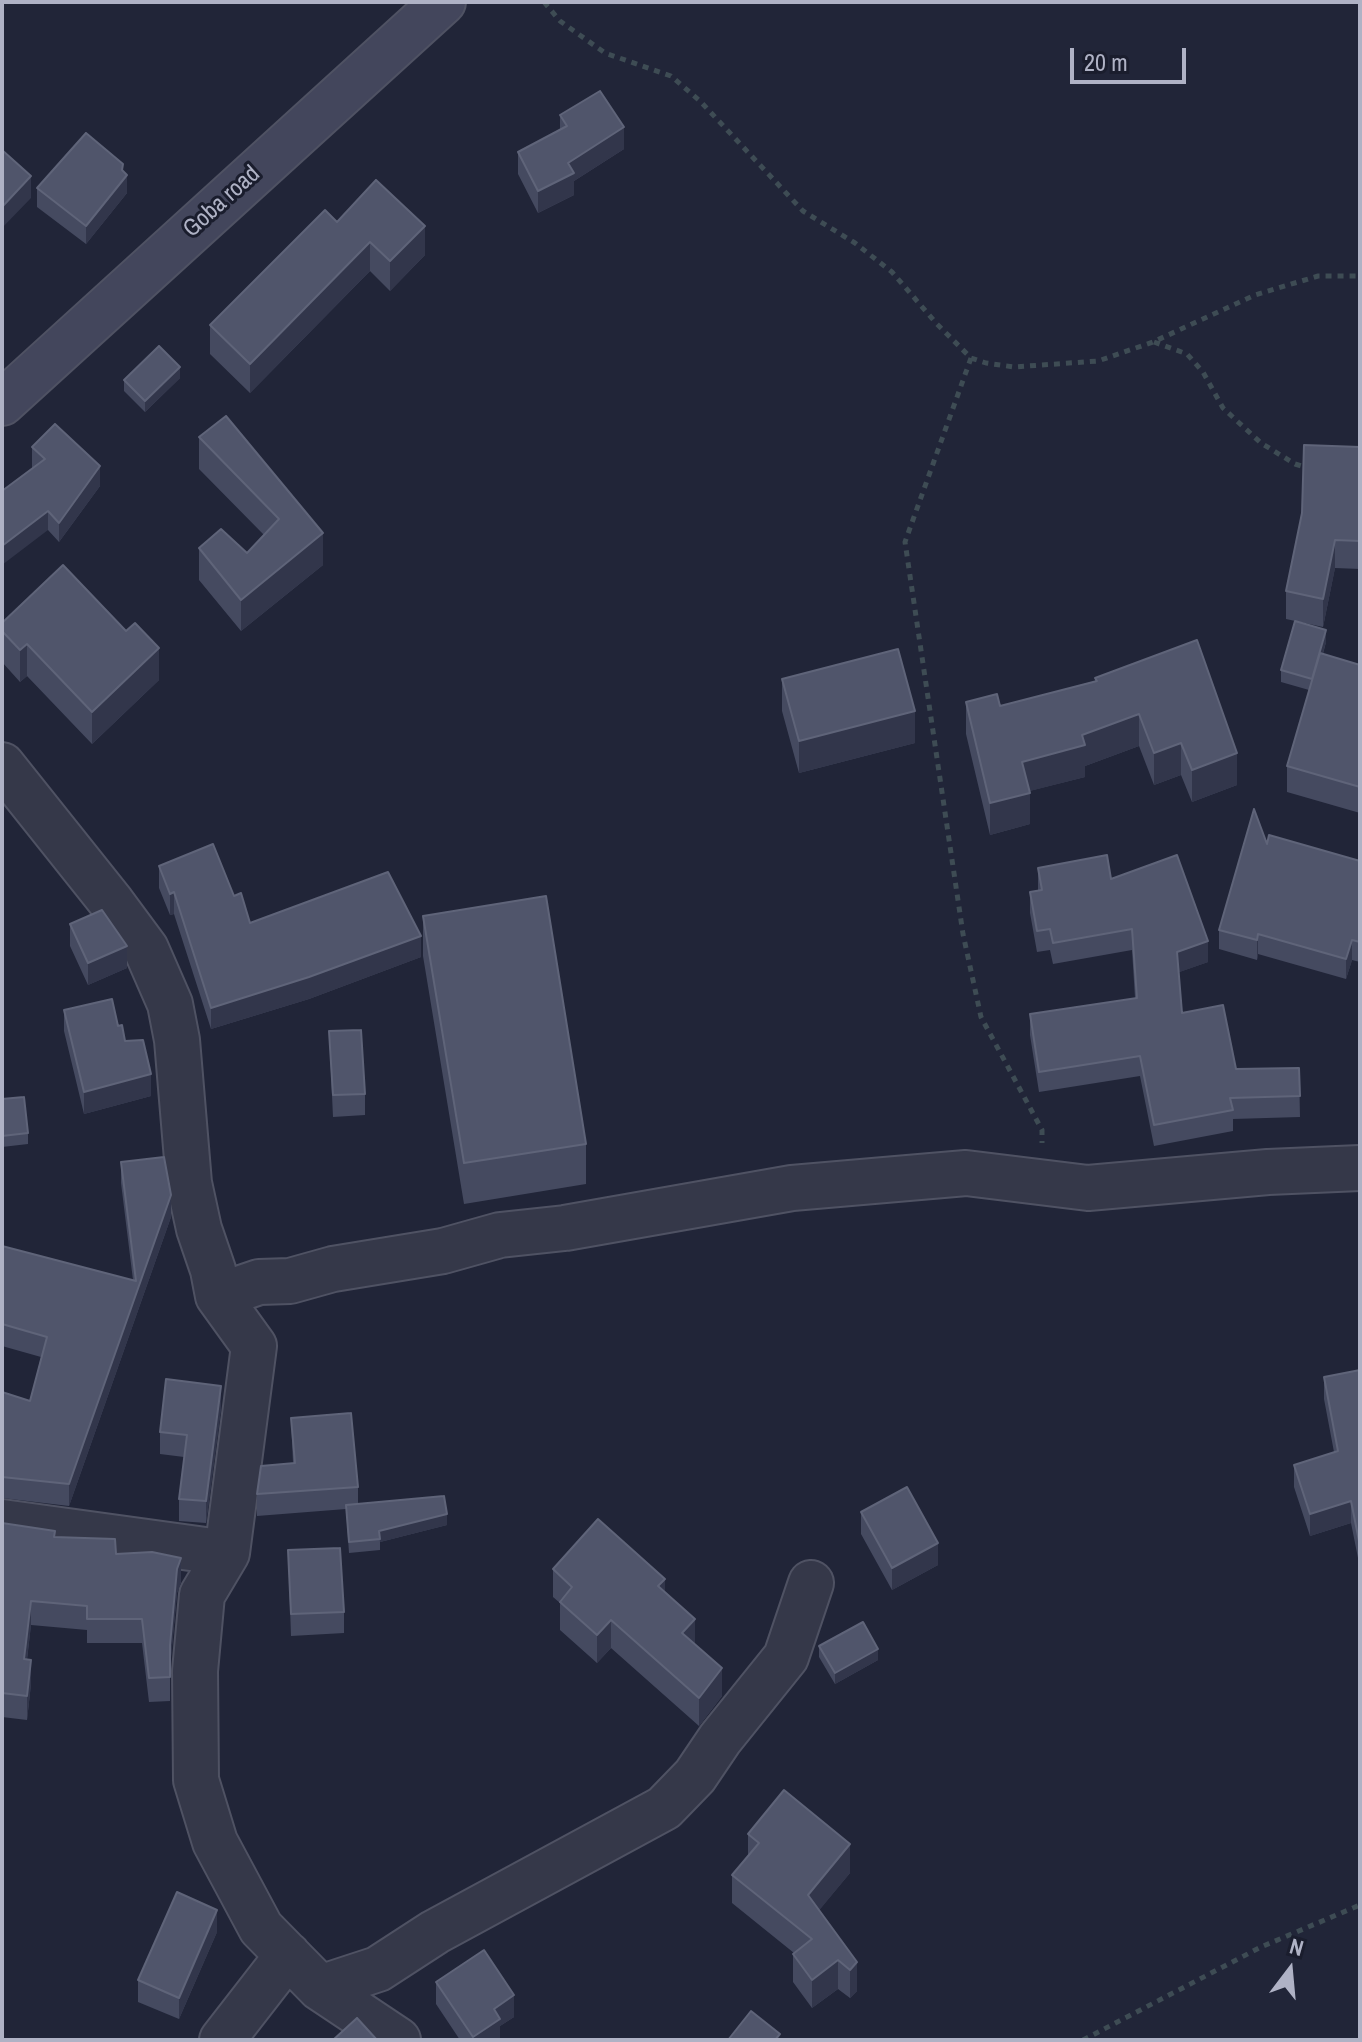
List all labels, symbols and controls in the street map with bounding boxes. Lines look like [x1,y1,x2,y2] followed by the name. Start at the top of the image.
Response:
[1074,32,1190,82] scale bar
[1084,46,1128,78] text: 20 m
[178,160,266,244] street label: Goba road
[1250,1930,1330,2010] north arrow
[1286,1931,1307,1963] text: N

